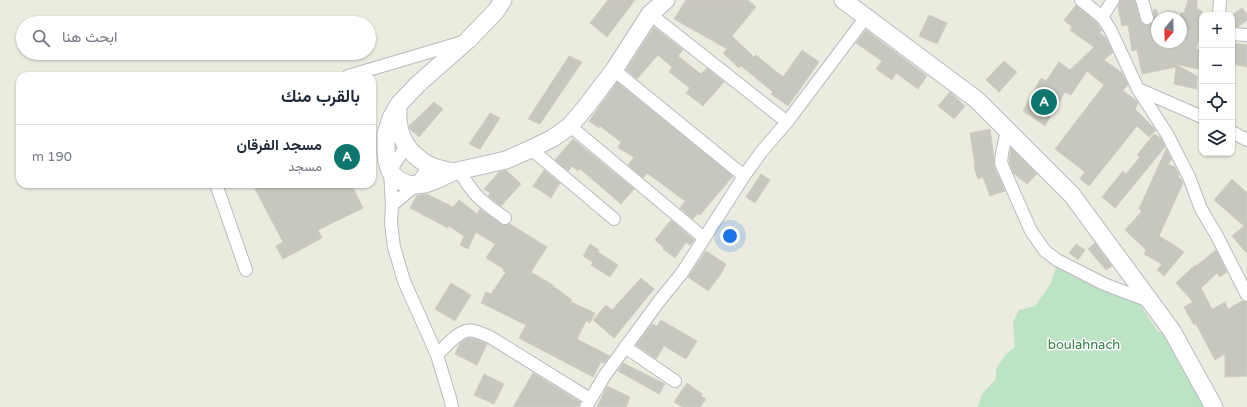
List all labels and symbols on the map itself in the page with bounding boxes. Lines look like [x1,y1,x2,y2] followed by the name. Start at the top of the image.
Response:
[1151,12,1187,48] north arrow
[1031,87,1057,117] pin: A
[720,226,740,246] your location
[1048,337,1120,353] park label: boulahnach

